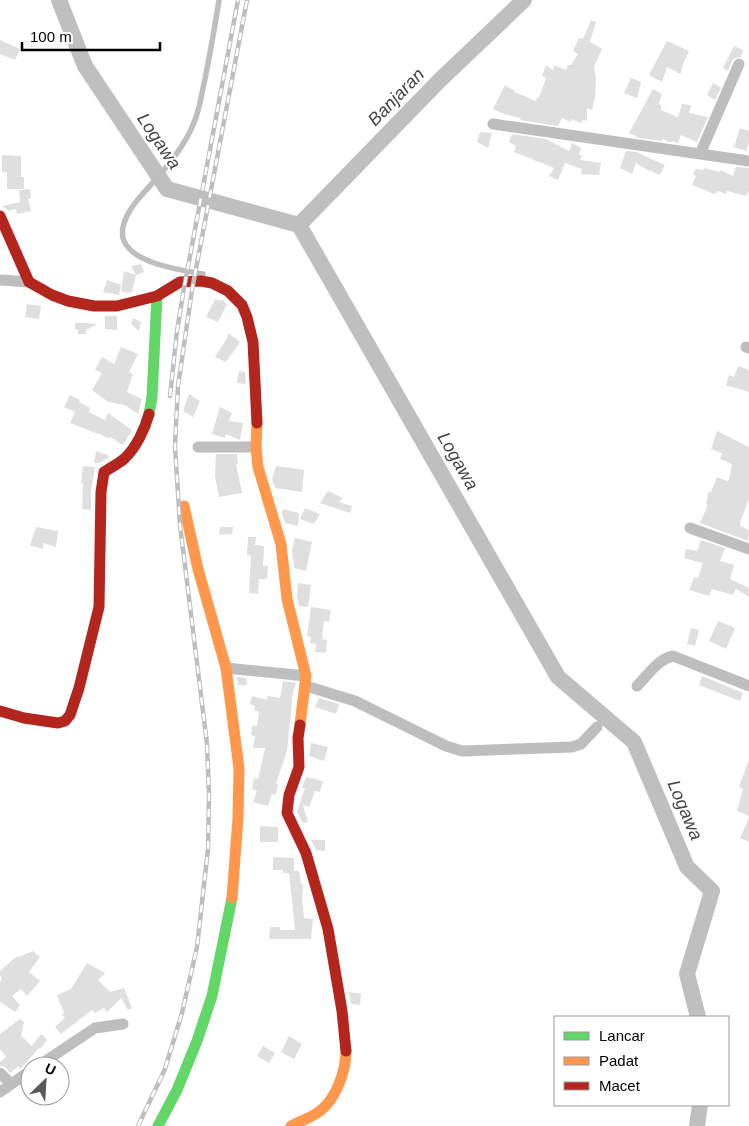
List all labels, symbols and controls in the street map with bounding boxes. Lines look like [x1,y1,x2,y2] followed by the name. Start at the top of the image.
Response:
[22,20,160,52] scale bar
[30,28,72,45] text: 100 m
[364,64,428,130] water label: Banjaran
[133,109,185,173] water label: Logawa
[434,429,482,493] water label: Logawa
[663,777,707,843] water label: Logawa
[554,1016,729,1106] legend
[599,1027,645,1044] text: Lancar
[599,1052,639,1069] text: Padat
[20,1056,70,1106] north arrow
[43,1060,58,1079] text: U
[599,1077,641,1094] text: Macet

